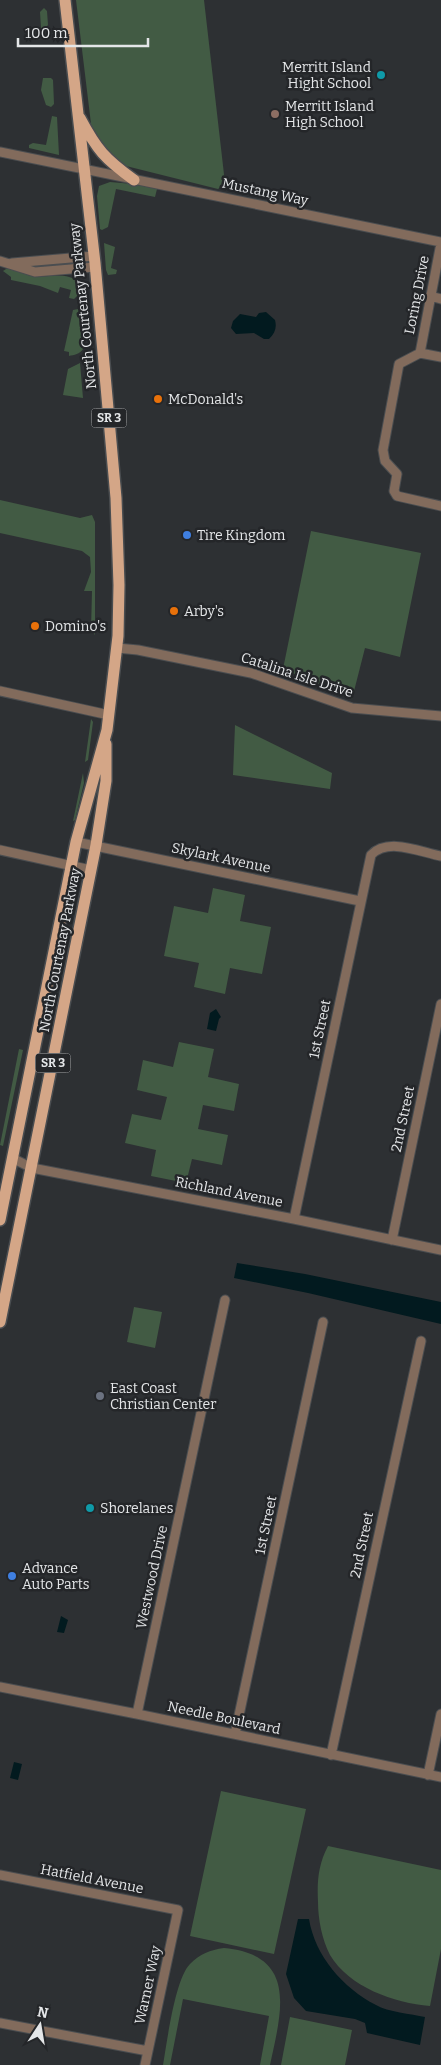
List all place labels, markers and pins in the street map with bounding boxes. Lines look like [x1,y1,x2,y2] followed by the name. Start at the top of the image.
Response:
[282,59,371,92] place label: Merritt Island Hight School
[375,69,387,81] marker: Merritt Island Hight School
[285,98,374,131] place label: Merritt Island High School
[269,108,281,120] marker: Merritt Island High School
[168,391,243,408] place label: McDonald's
[152,393,164,405] marker: McDonald's
[197,527,286,544] place label: Tire Kingdom
[181,529,193,541] marker: Tire Kingdom
[184,603,224,620] place label: Arby's
[168,605,180,617] marker: Arby's
[45,618,106,635] place label: Domino's
[29,620,41,632] marker: Domino's
[110,1380,216,1413] place label: East Coast Christian Center
[94,1390,106,1402] marker: East Coast Christian Center
[100,1500,173,1517] place label: Shorelanes
[84,1502,96,1514] marker: Shorelanes
[22,1560,89,1593] place label: Advance Auto Parts
[6,1570,18,1582] marker: Advance Auto Parts

